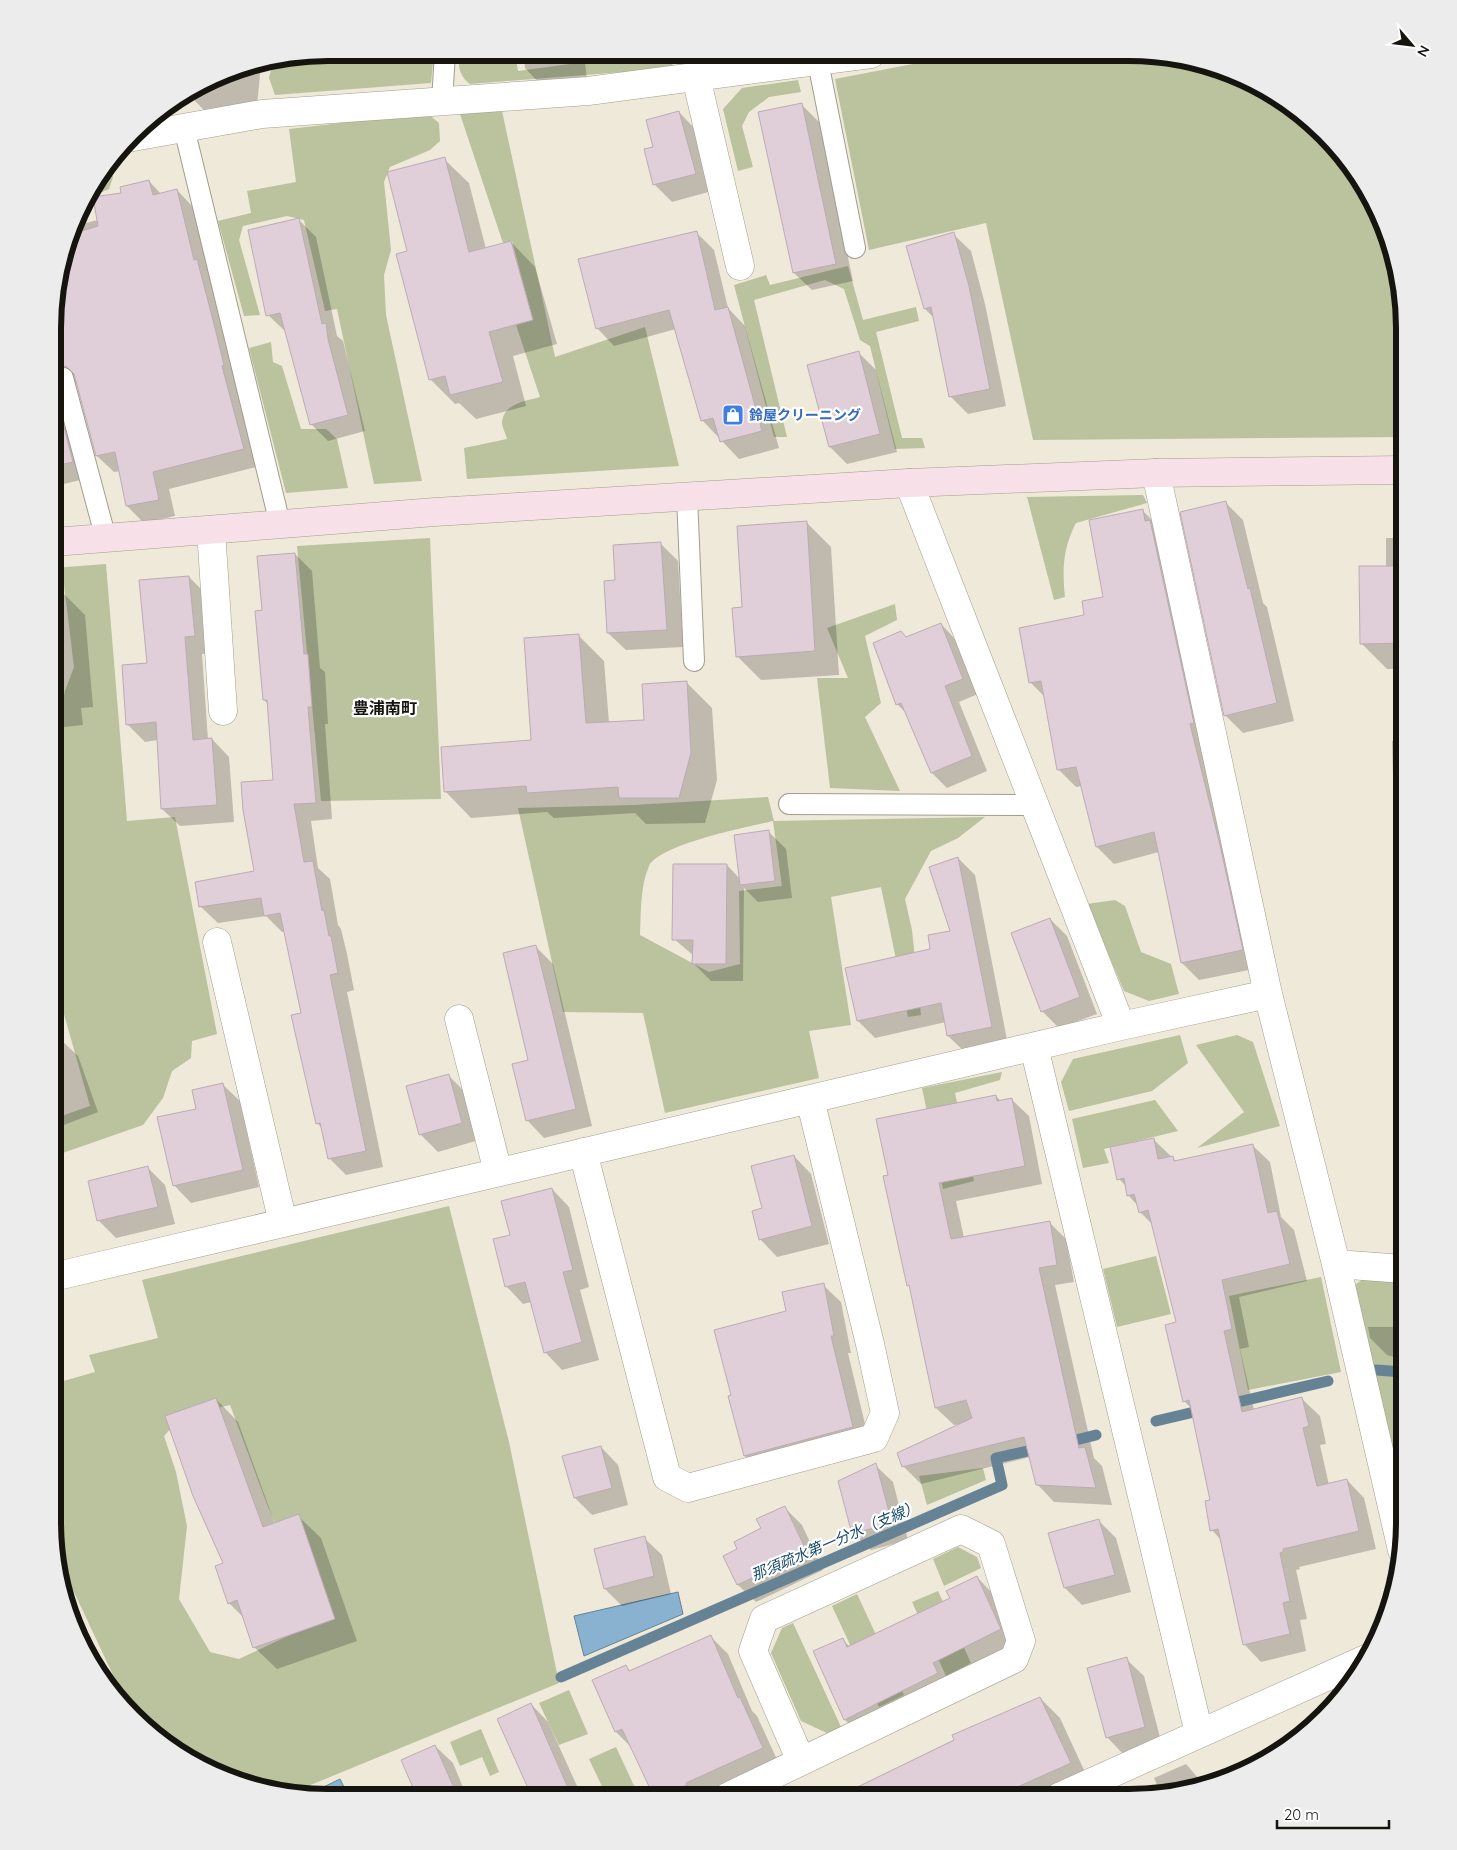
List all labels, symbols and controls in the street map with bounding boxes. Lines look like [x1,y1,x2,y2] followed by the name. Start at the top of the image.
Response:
[1387,20,1437,70] north arrow
[1413,42,1434,60] text: N
[721,403,745,427] shop icon: 鈴屋クリーニング
[749,406,861,424] place label: 鈴屋クリーニング
[353,698,417,718] district label: 豊浦南町
[748,1497,921,1584] water label: 那須疏水第一分水（支線）
[1277,1798,1390,1830] scale bar
[1284,1805,1319,1824] text: 20 m

